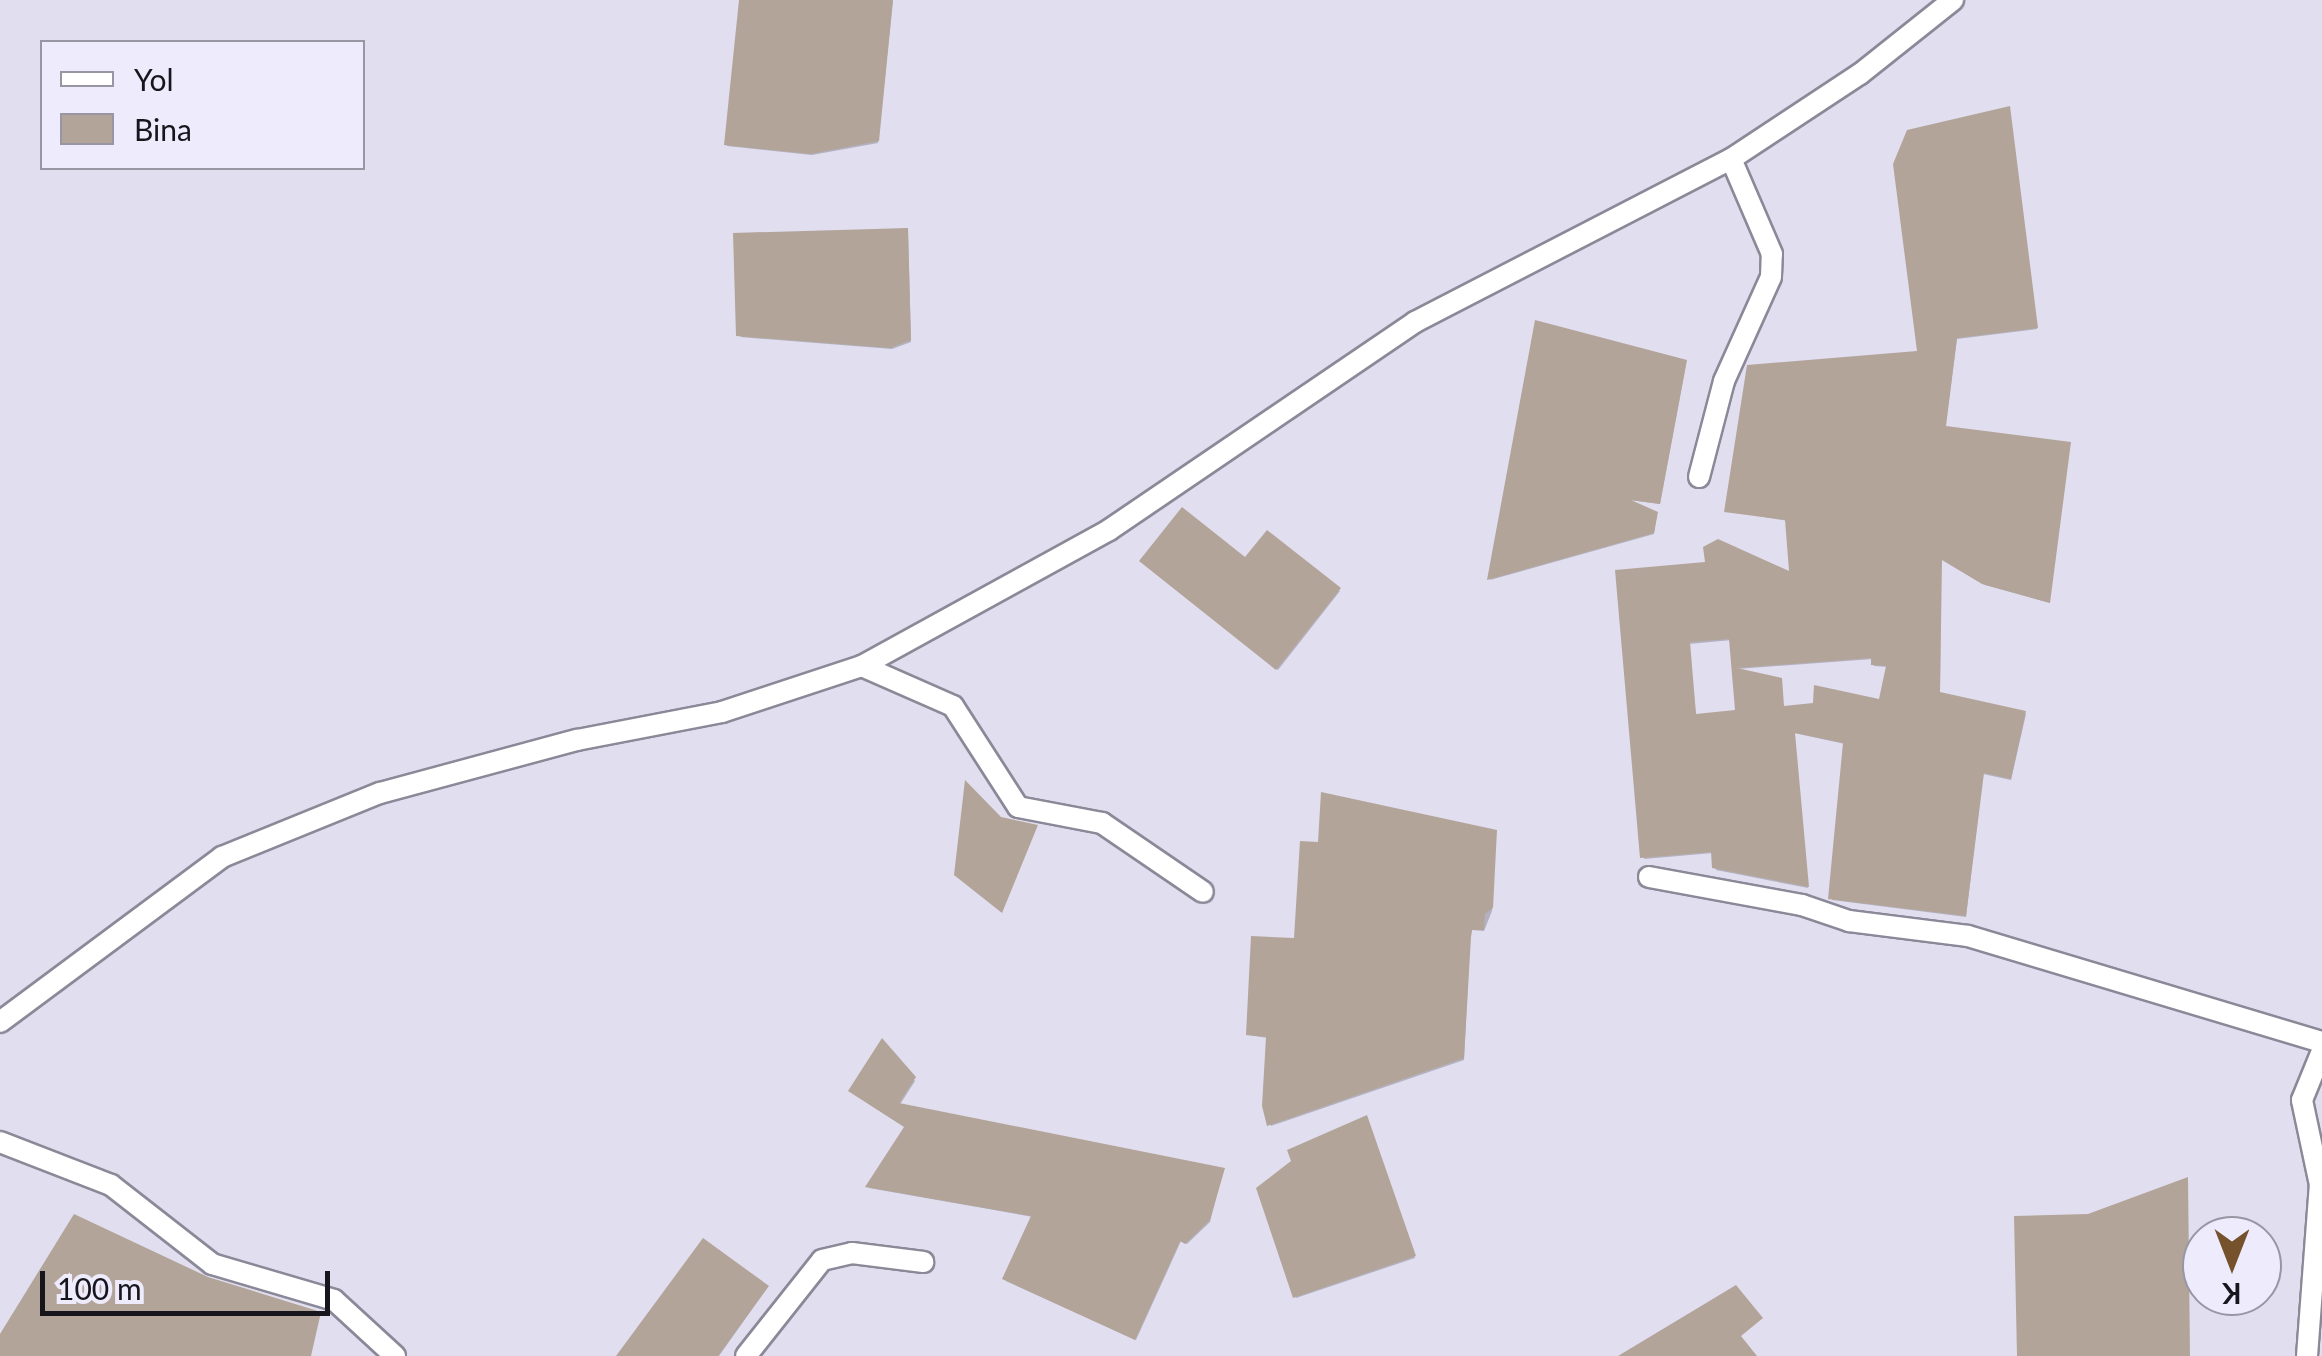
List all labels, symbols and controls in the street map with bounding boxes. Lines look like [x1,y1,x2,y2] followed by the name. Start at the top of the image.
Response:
[40,40,365,170] legend
[134,61,174,97] text: Yol
[134,111,192,147] text: Bina
[2182,1216,2282,1316] north arrow
[45,1251,335,1313] scale bar
[57,1270,142,1306] text: 100 m
[2222,1277,2242,1311] text: K

